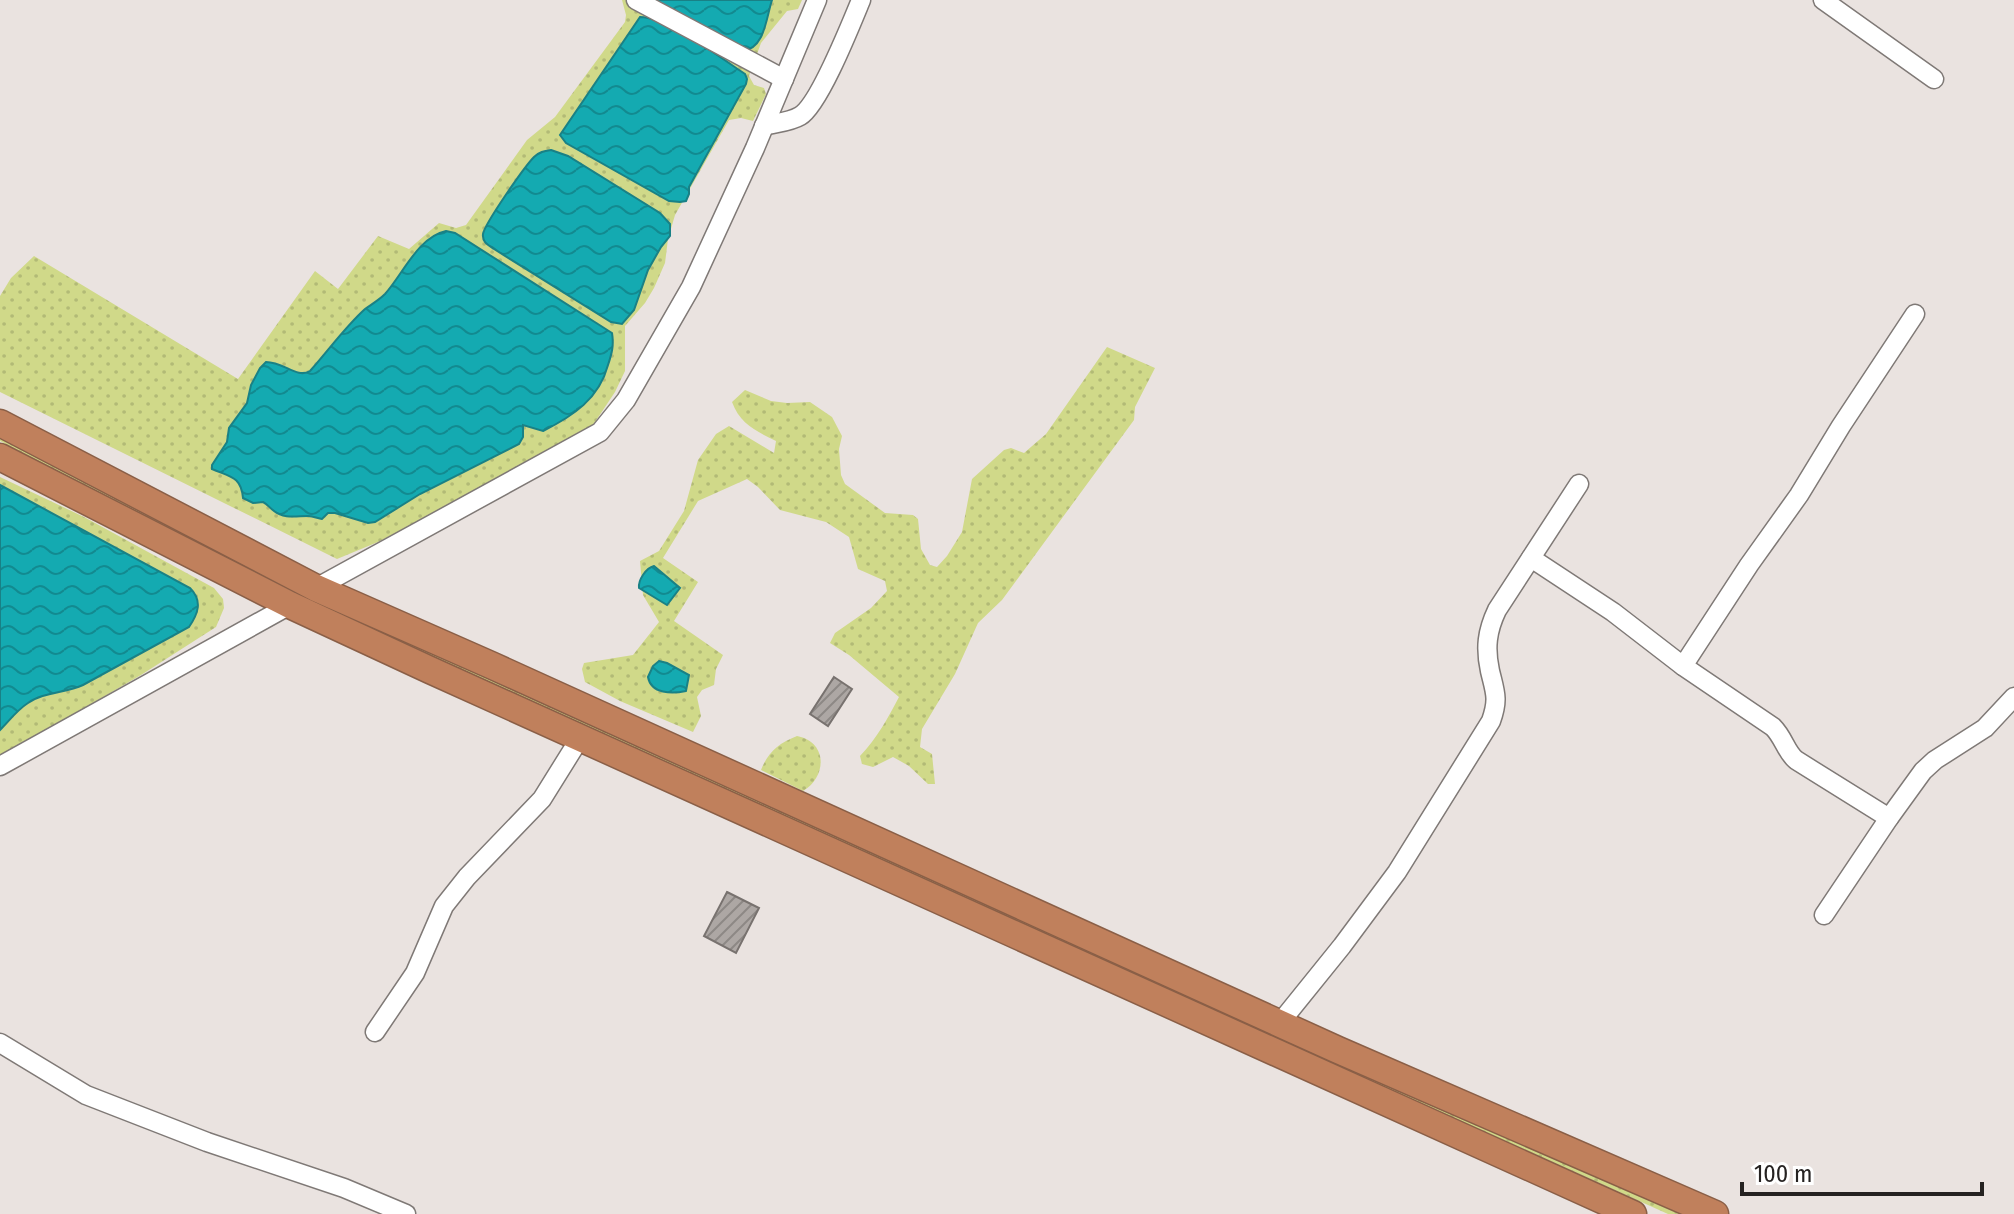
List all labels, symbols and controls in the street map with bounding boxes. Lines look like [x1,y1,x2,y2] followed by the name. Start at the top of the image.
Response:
[1742,1146,1982,1196] scale bar
[1754,1160,1812,1188] text: 100 m

